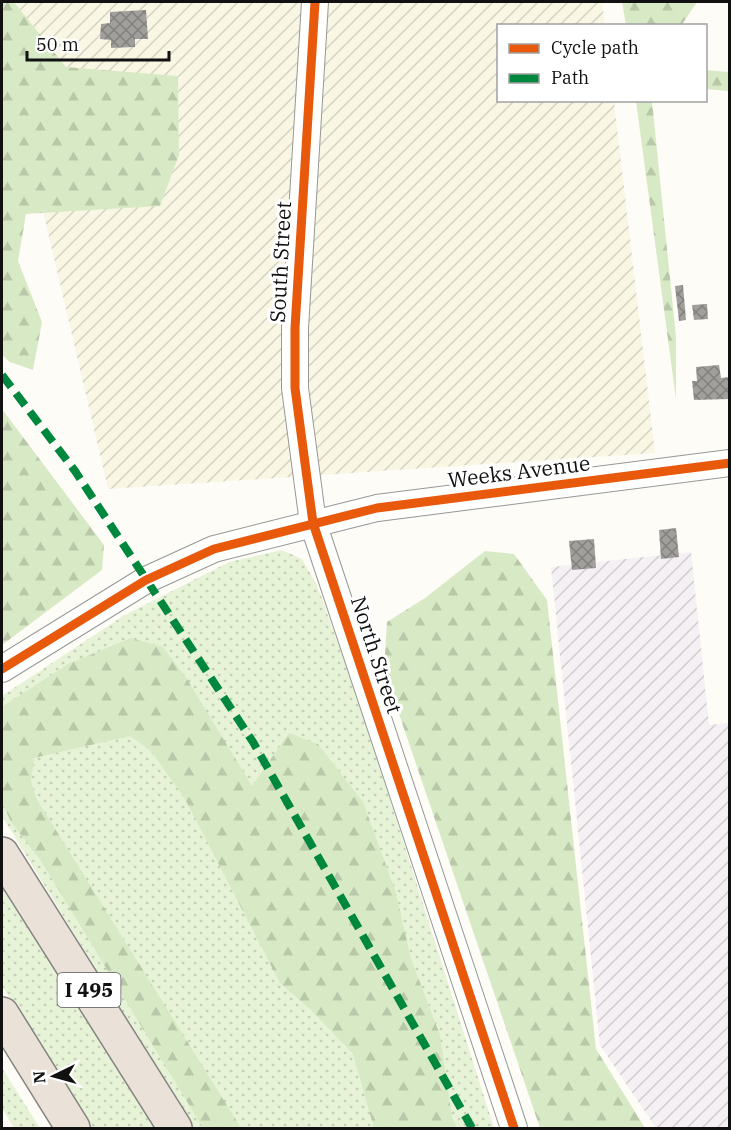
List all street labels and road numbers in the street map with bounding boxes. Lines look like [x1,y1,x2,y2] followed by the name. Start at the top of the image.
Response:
[263,201,297,323] street label: South Street
[446,448,592,494] street label: Weeks Avenue
[345,592,409,717] street label: North Street
[58,973,121,1007] road number: I 495

